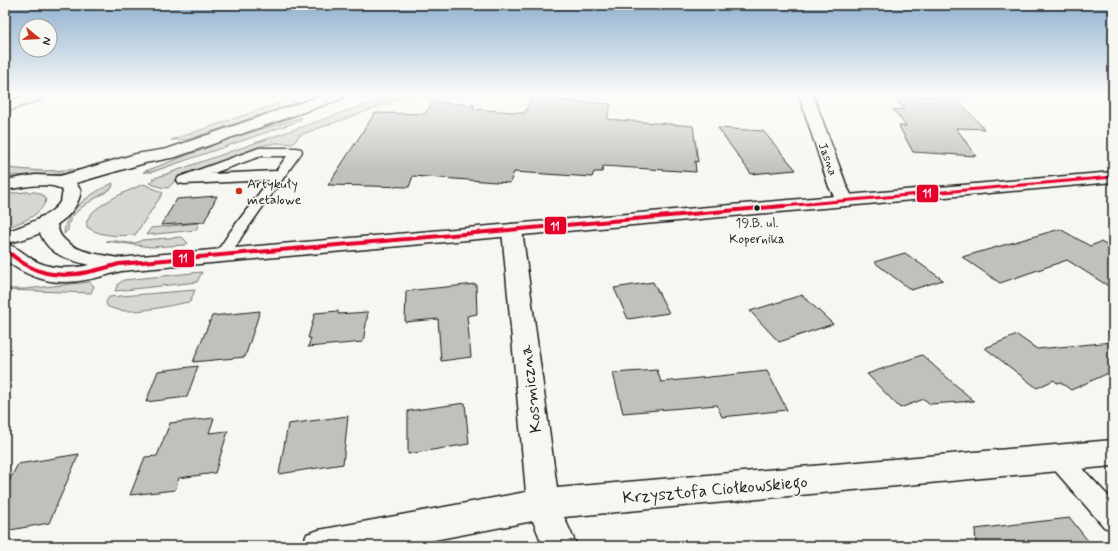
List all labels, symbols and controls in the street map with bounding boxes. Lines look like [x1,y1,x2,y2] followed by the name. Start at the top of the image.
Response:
[18,18,58,58] north arrow
[39,35,54,46] text: N
[814,141,840,178] street label: Jasna
[247,175,301,209] place label: Artykuły metalowe
[916,184,939,203] line badge: 11
[234,186,244,196] marker: Artykuły metalowe
[922,187,932,201] text: 11
[752,203,762,213] marker: 19.B. ul. Kopernika
[729,215,785,248] place label: 19.B. ul. Kopernika
[544,216,567,235] line badge: 11
[550,220,560,234] text: 11
[172,249,195,268] line badge: 11
[178,252,188,266] text: 11
[515,343,547,434] street label: Kosmiczna
[622,471,809,512] street label: Krzysztofa Ciołkowskiego

